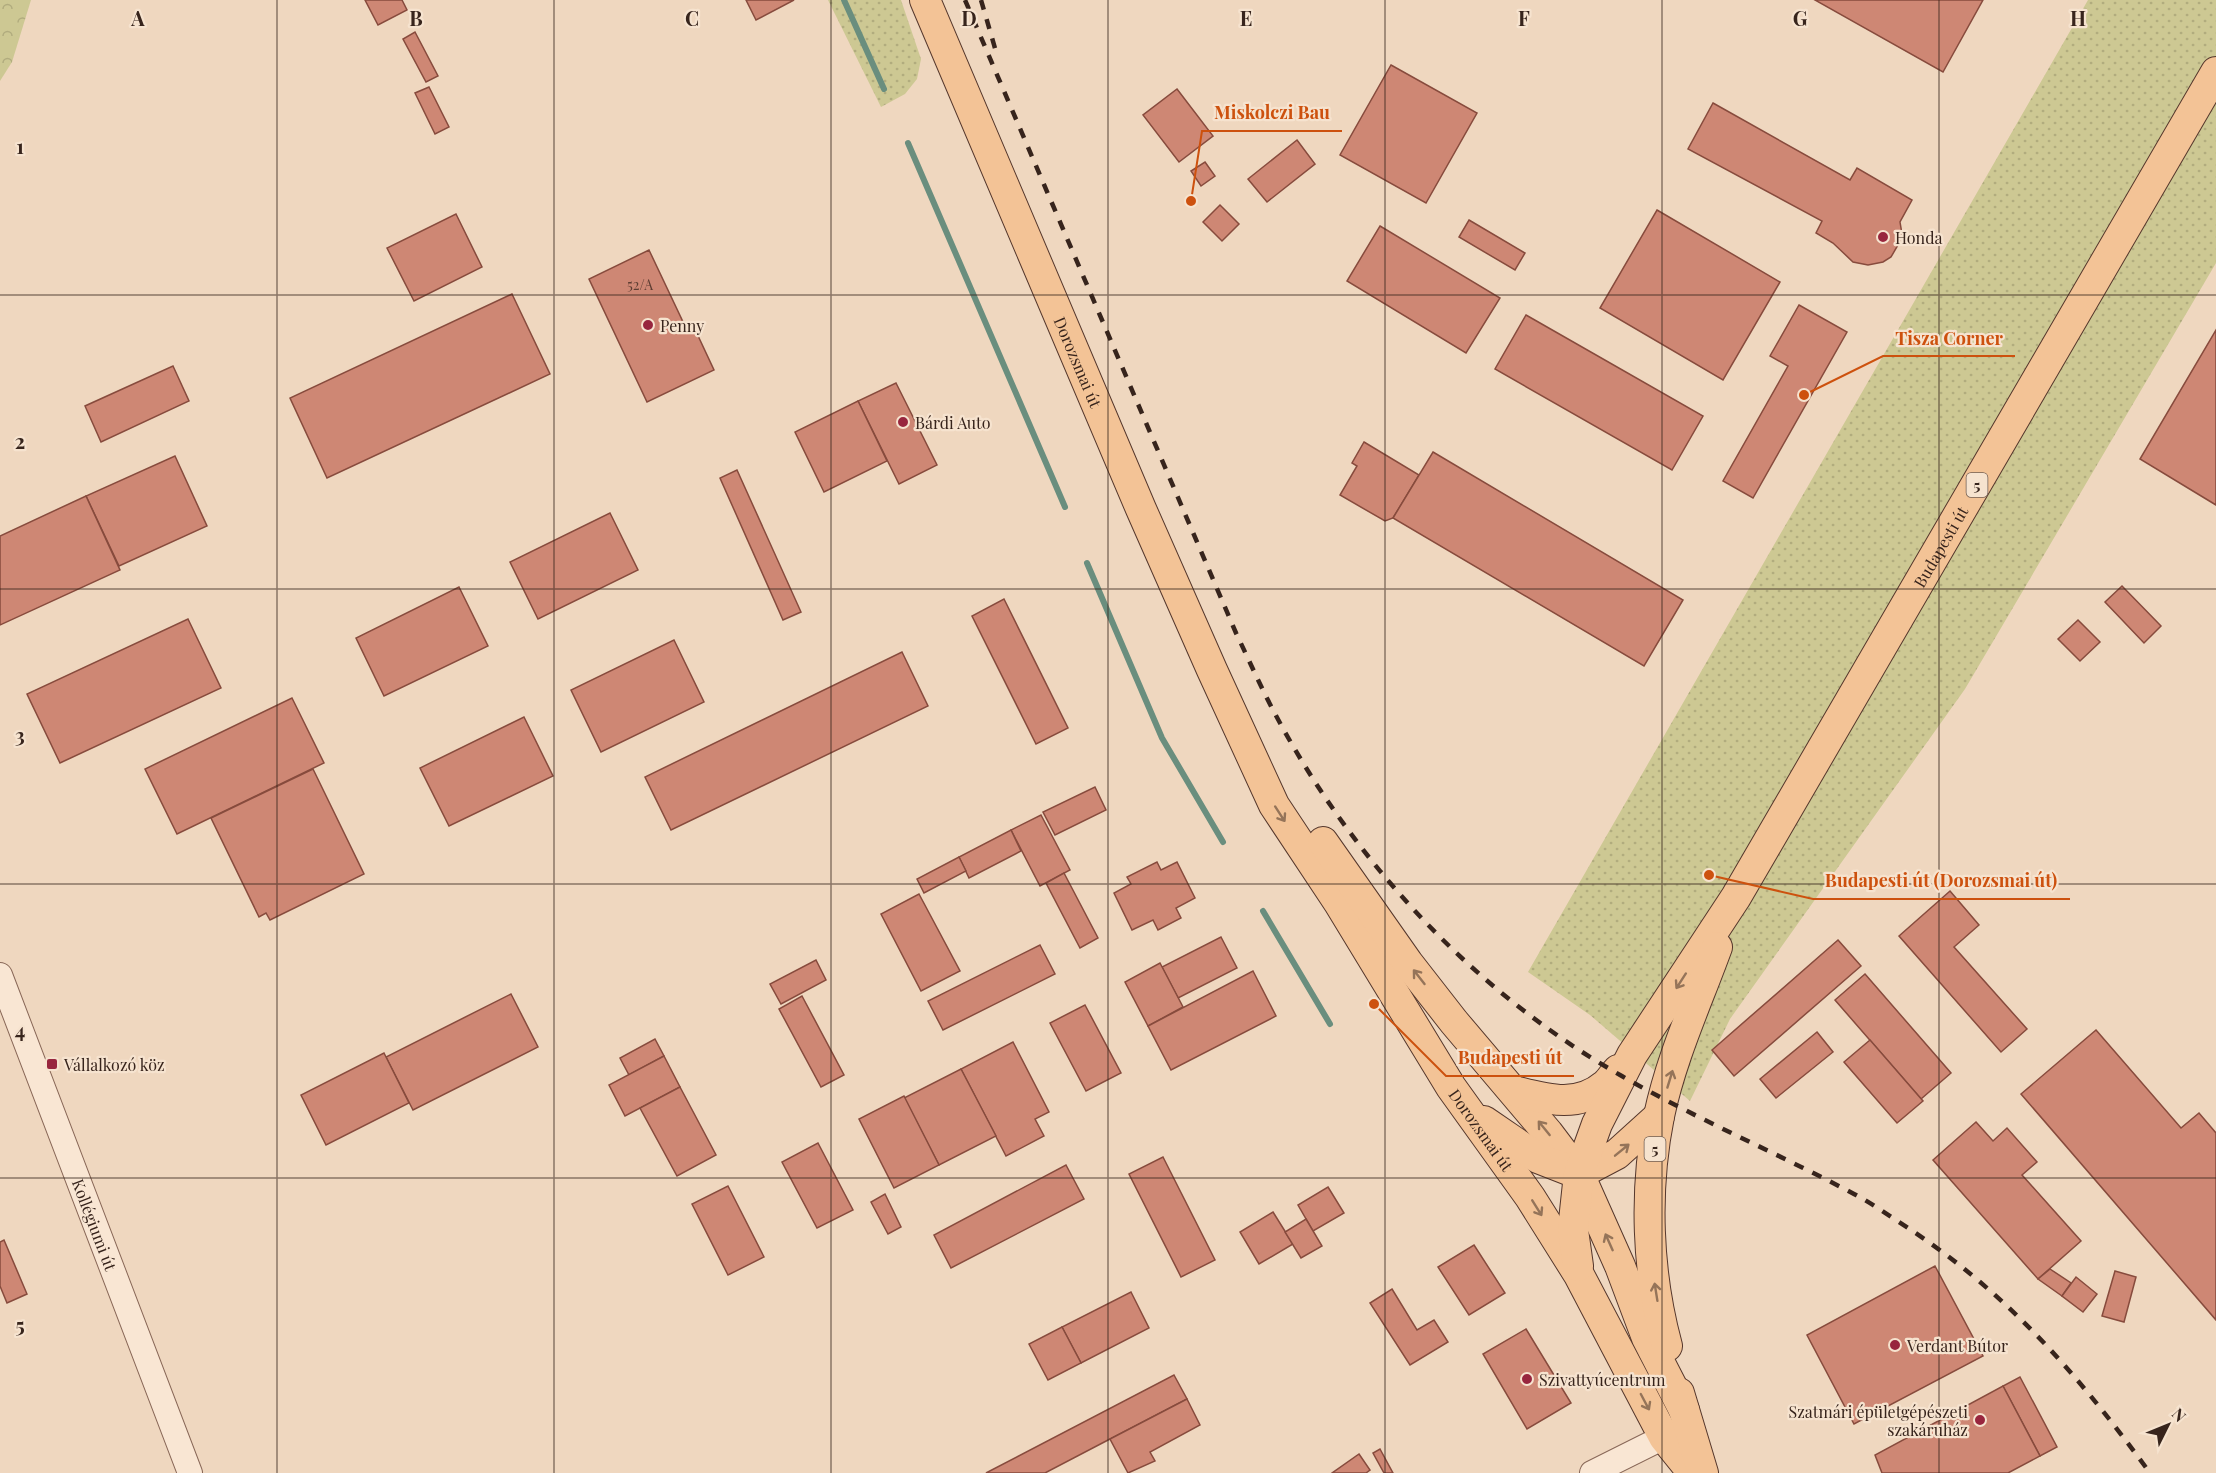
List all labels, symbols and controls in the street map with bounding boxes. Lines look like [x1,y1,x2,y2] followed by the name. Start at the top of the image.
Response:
[130,4,145,31] text: A
[409,4,423,31] text: B
[685,4,699,31] text: C
[961,4,977,31] text: D
[1240,4,1252,31] text: E
[1518,4,1530,31] text: F
[1793,4,1808,31] text: G
[2070,4,2086,31] text: H
[1202,95,1342,131] callout: Miskolczi Bau
[1214,100,1330,124] text: Miskolczi Bau
[16,132,24,159] text: 1
[1895,227,1942,248] place label: Honda
[1876,230,1890,244] marker: Honda
[627,275,653,294] house number: 52/A
[1050,313,1107,411] street label: Dorozsmai út
[660,315,704,336] place label: Penny
[641,318,655,332] marker: Penny
[1883,320,2015,356] callout: Tisza Corner
[1895,326,2003,350] text: Tisza Corner
[915,412,991,433] place label: Bárdi Auto
[896,415,910,429] marker: Bárdi Auto
[15,427,25,454] text: 2
[1966,473,1988,497] road number: 5
[1908,502,1972,591] street label: Budapesti út
[15,721,25,748] text: 3
[1274,805,1286,821] one-way arrow
[1813,863,2070,899] callout: Budapesti út (Dorozsmai út)
[1825,868,2057,892] text: Budapesti út (Dorozsmai út)
[1413,970,1426,986] one-way arrow
[1674,972,1687,989] one-way arrow
[15,1016,25,1043] text: 4
[1446,1040,1574,1076] callout: Budapesti út
[1458,1045,1563,1069] text: Budapesti út
[63,1054,165,1075] place label: Vállalkozó köz
[45,1057,59,1071] marker: Vállalkozó köz
[1665,1070,1676,1089] one-way arrow
[1445,1084,1519,1175] street label: Dorozsmai út
[1537,1120,1550,1136] one-way arrow
[1644,1137,1666,1161] road number: 5
[1614,1143,1630,1156] one-way arrow
[68,1176,122,1274] street label: Kollégiumi út
[1532,1199,1544,1216] one-way arrow
[1603,1233,1615,1251] one-way arrow
[1650,1283,1661,1303] one-way arrow
[15,1311,25,1338] text: 5
[1906,1335,2008,1356] place label: Verdant Bútor
[1888,1338,1902,1352] marker: Verdant Bútor
[1539,1369,1665,1390] place label: Szivattyúcentrum
[1520,1372,1534,1386] marker: Szivattyúcentrum
[1640,1392,1651,1410] one-way arrow
[2138,1395,2198,1455] north arrow
[1789,1401,1968,1440] place label: Szatmári épületgépészeti szakáruház
[2168,1403,2191,1426] text: N
[1973,1413,1987,1427] marker: Szatmári épületgépészeti szakáruház

